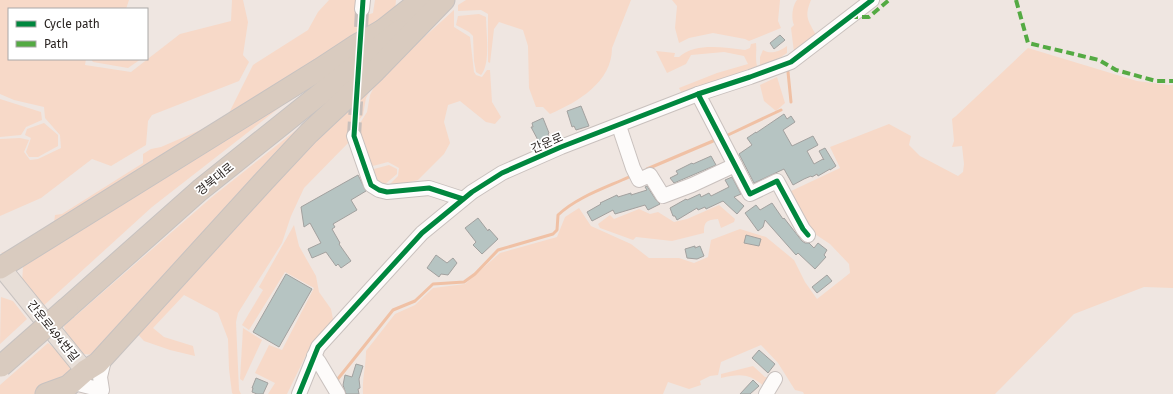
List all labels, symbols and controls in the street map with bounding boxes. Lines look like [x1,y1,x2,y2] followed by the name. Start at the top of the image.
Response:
[8,8,148,60] legend
[44,17,100,31] text: Cycle path
[44,37,68,51] text: Path
[529,130,565,156] street label: 간운로
[193,160,237,198] street label: 경북대로
[24,298,82,364] street label: 간운로494번길

